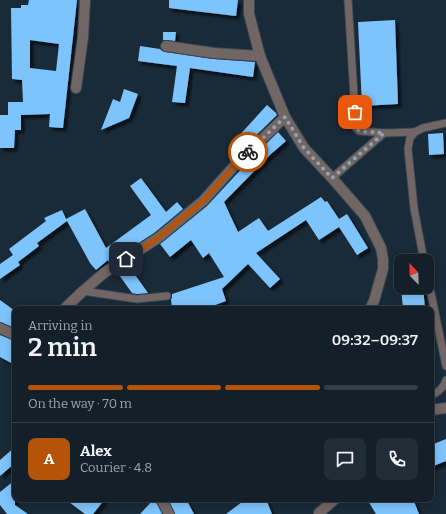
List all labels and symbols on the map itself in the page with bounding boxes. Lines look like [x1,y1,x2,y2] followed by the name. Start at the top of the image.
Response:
[338,95,372,129] pin
[228,132,268,172] courier
[109,242,143,276] pin
[394,254,434,294] north arrow

